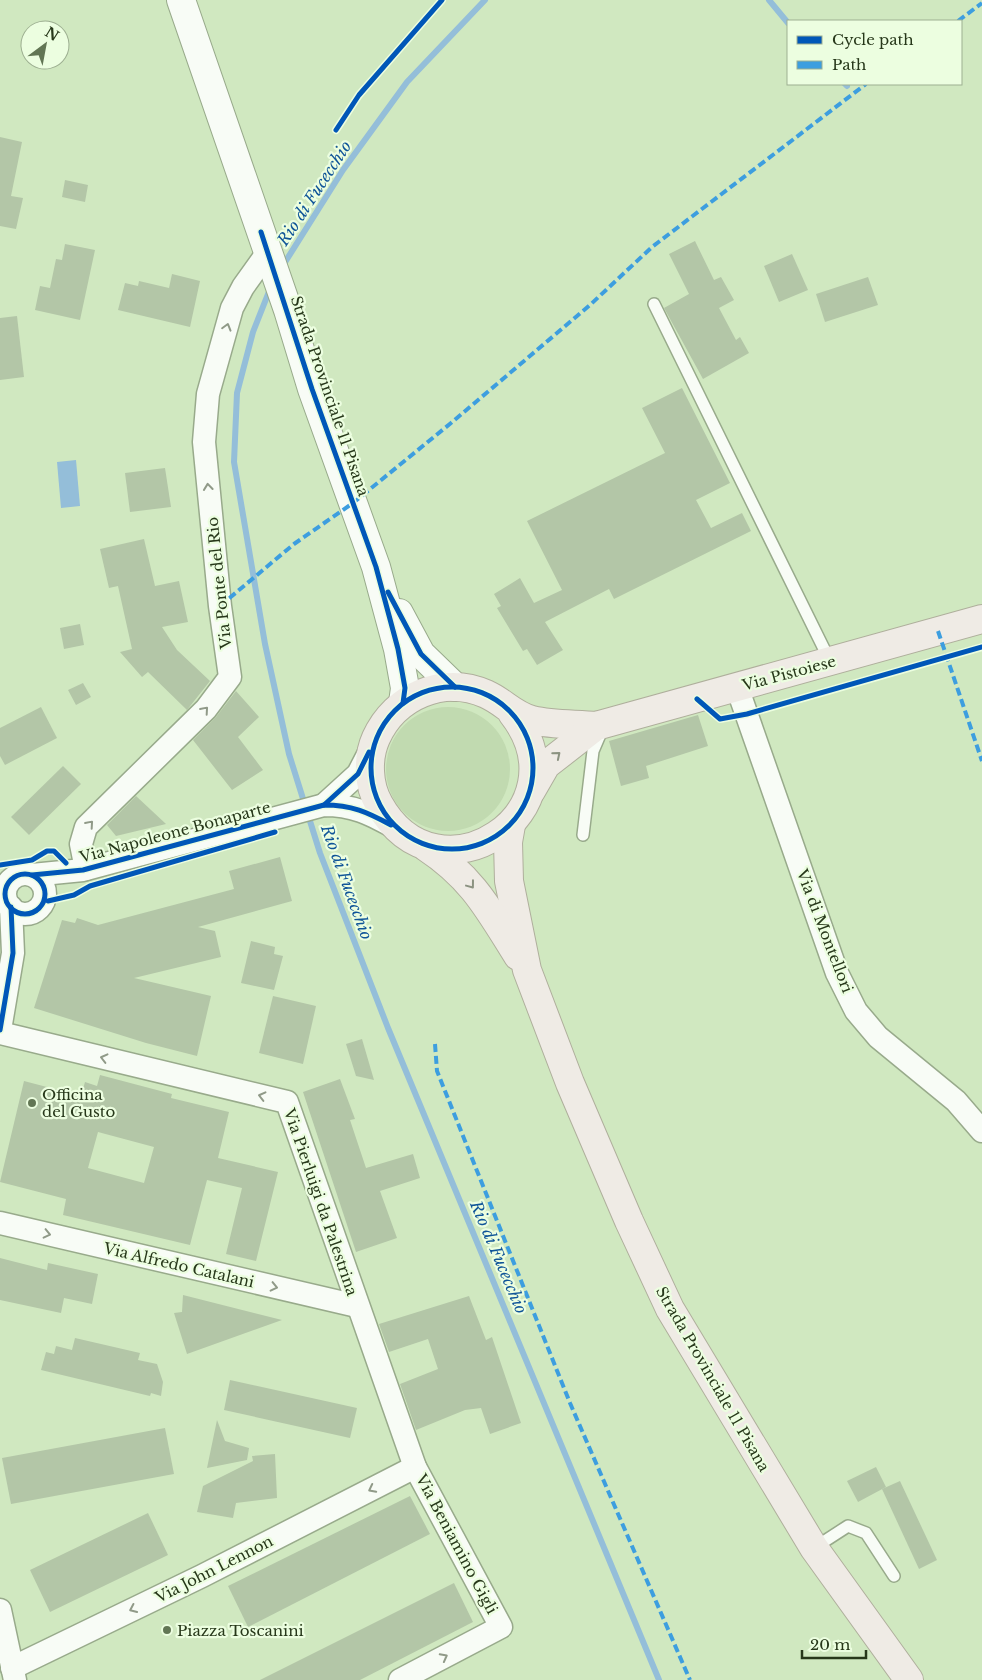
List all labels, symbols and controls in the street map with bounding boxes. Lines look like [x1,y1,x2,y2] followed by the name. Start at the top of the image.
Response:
[20,20,70,70] north arrow
[787,20,962,85] legend
[42,23,62,45] text: N
[832,30,914,49] text: Cycle path
[832,55,866,74] text: Path
[272,137,355,250] water label: Rio di Fucecchio
[287,293,374,499] street label: Strada Provinciale 11 Pisana
[221,324,231,332] one-way arrow
[203,482,214,490] one-way arrow
[203,516,235,651] street label: Via Ponte del Rio
[739,651,838,695] street label: Via Pistoiese
[199,706,208,715] one-way arrow
[552,752,561,761] one-way arrow
[76,797,273,867] street label: Via Napoleone Bonaparte
[84,821,93,830] one-way arrow
[317,821,377,942] water label: Rio di Fucecchio
[792,866,857,996] street label: Via di Montellori
[465,879,473,888] one-way arrow
[100,1053,109,1064] one-way arrow
[42,1085,115,1121] place label: Officina del Gusto
[258,1091,267,1102] one-way arrow
[26,1097,38,1109] marker: Officina del Gusto
[280,1105,362,1299] street label: Via Pierluigi da Palestrina
[466,1197,532,1317] water label: Rio di Fucecchio
[43,1228,52,1239] one-way arrow
[101,1238,256,1292] street label: Via Alfredo Catalani
[269,1281,278,1292] one-way arrow
[652,1283,774,1476] street label: Strada Provinciale 11 Pisana
[412,1470,502,1617] street label: Via Beniamino Gigli
[368,1483,377,1493] one-way arrow
[151,1531,276,1607] street label: Via John Lennon
[129,1603,138,1613] one-way arrow
[177,1621,304,1640] place label: Piazza Toscanini
[161,1624,173,1636] marker: Piazza Toscanini
[802,1628,866,1660] scale bar
[810,1635,850,1654] text: 20 m
[438,1653,447,1663] one-way arrow

